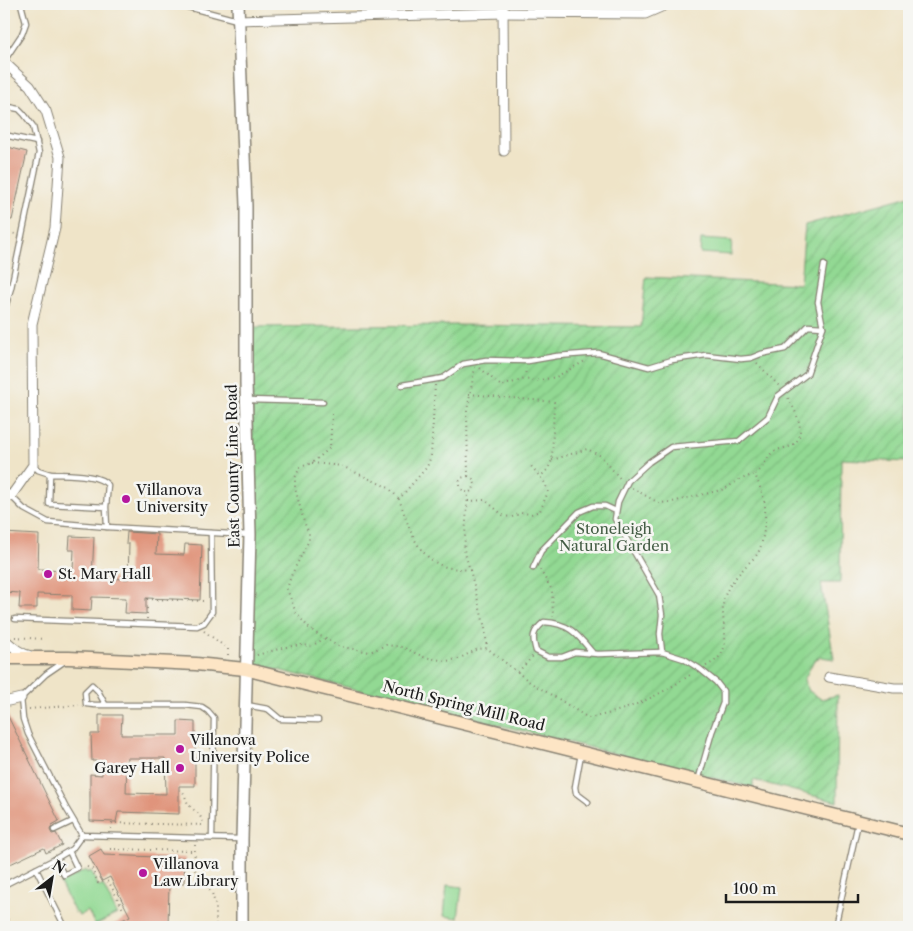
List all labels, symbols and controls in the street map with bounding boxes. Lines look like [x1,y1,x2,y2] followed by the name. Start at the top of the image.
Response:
[222,384,243,548] street label: East County Line Road
[135,480,209,516] place label: Villanova University
[120,493,132,505] marker: Villanova University
[559,519,670,555] park label: Stoneleigh Natural Garden
[58,564,151,583] place label: St. Mary Hall
[42,568,54,580] marker: St. Mary Hall
[381,676,547,735] street label: North Spring Mill Road
[189,730,310,766] place label: Villanova University Police
[174,743,186,755] marker: Villanova University Police
[94,758,171,777] place label: Garey Hall
[174,762,186,774] marker: Garey Hall
[28,854,78,904] north arrow
[152,854,239,890] place label: Villanova Law Library
[49,856,69,878] text: N
[137,867,149,879] marker: Villanova Law Library
[726,871,858,903] scale bar
[733,879,776,898] text: 100 m

